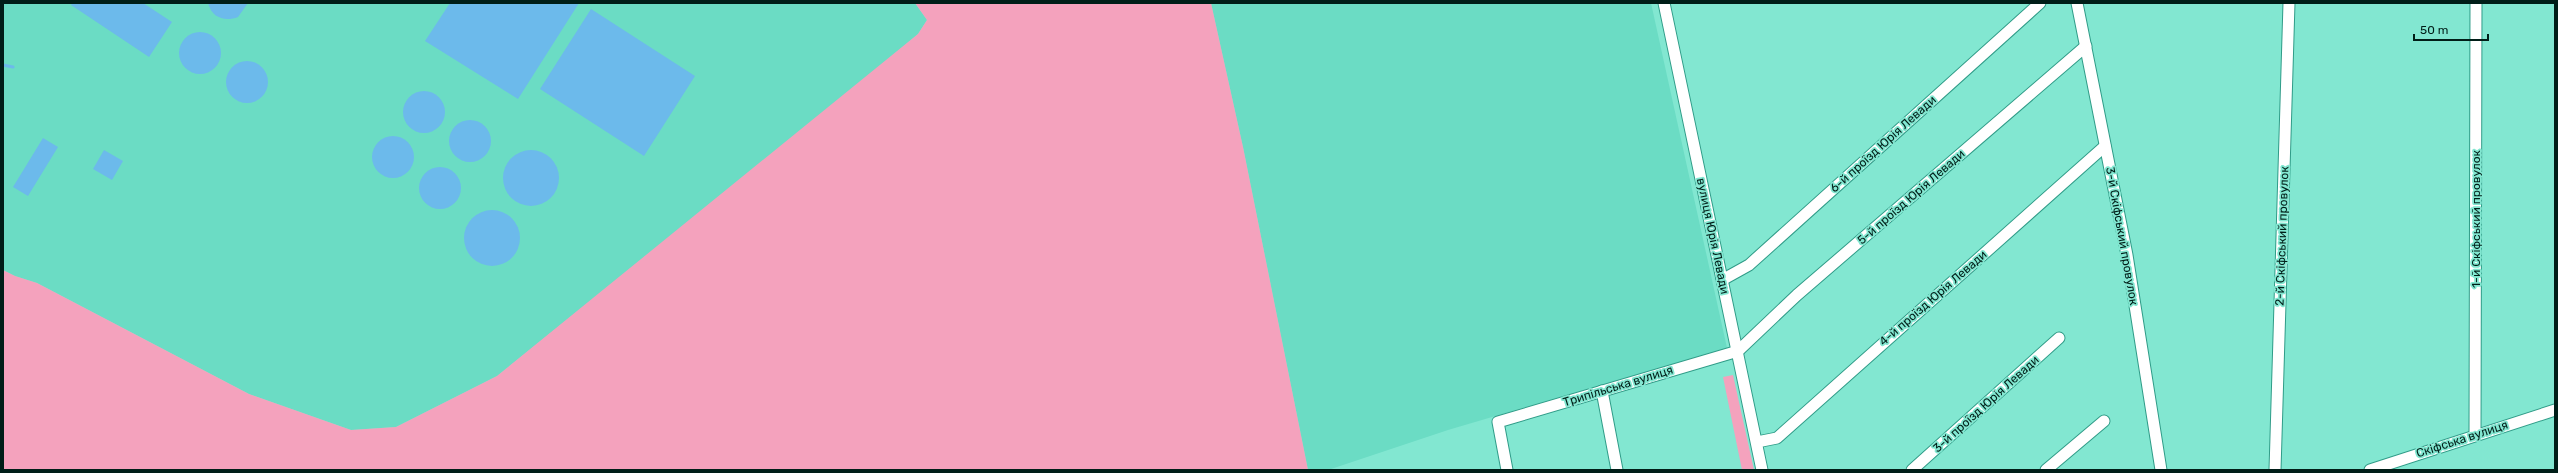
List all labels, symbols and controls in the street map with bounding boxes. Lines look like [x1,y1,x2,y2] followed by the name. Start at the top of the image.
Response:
[2414,16,2488,42] scale bar
[2420,23,2448,37] text: 50 m
[1827,93,1939,195] street label: 6-й проїзд Юрія Левади
[1855,147,1967,247] street label: 5-й проїзд Юрія Левади
[2469,149,2483,288] street label: 1-й Скіфський провулок
[2273,165,2291,306] street label: 2-й Скіфський провулок
[2103,166,2141,307] street label: 3-й Скіфський провулок
[1694,177,1732,295] street label: вулиця Юрія Левади
[1876,248,1990,348] street label: 4-й проїзд Юрія Левади
[1930,353,2042,455] street label: 3-й проїзд Юрія Левади
[1561,363,1675,409] street label: Трипільська вулиця
[2414,418,2510,460] street label: Скіфська вулиця

